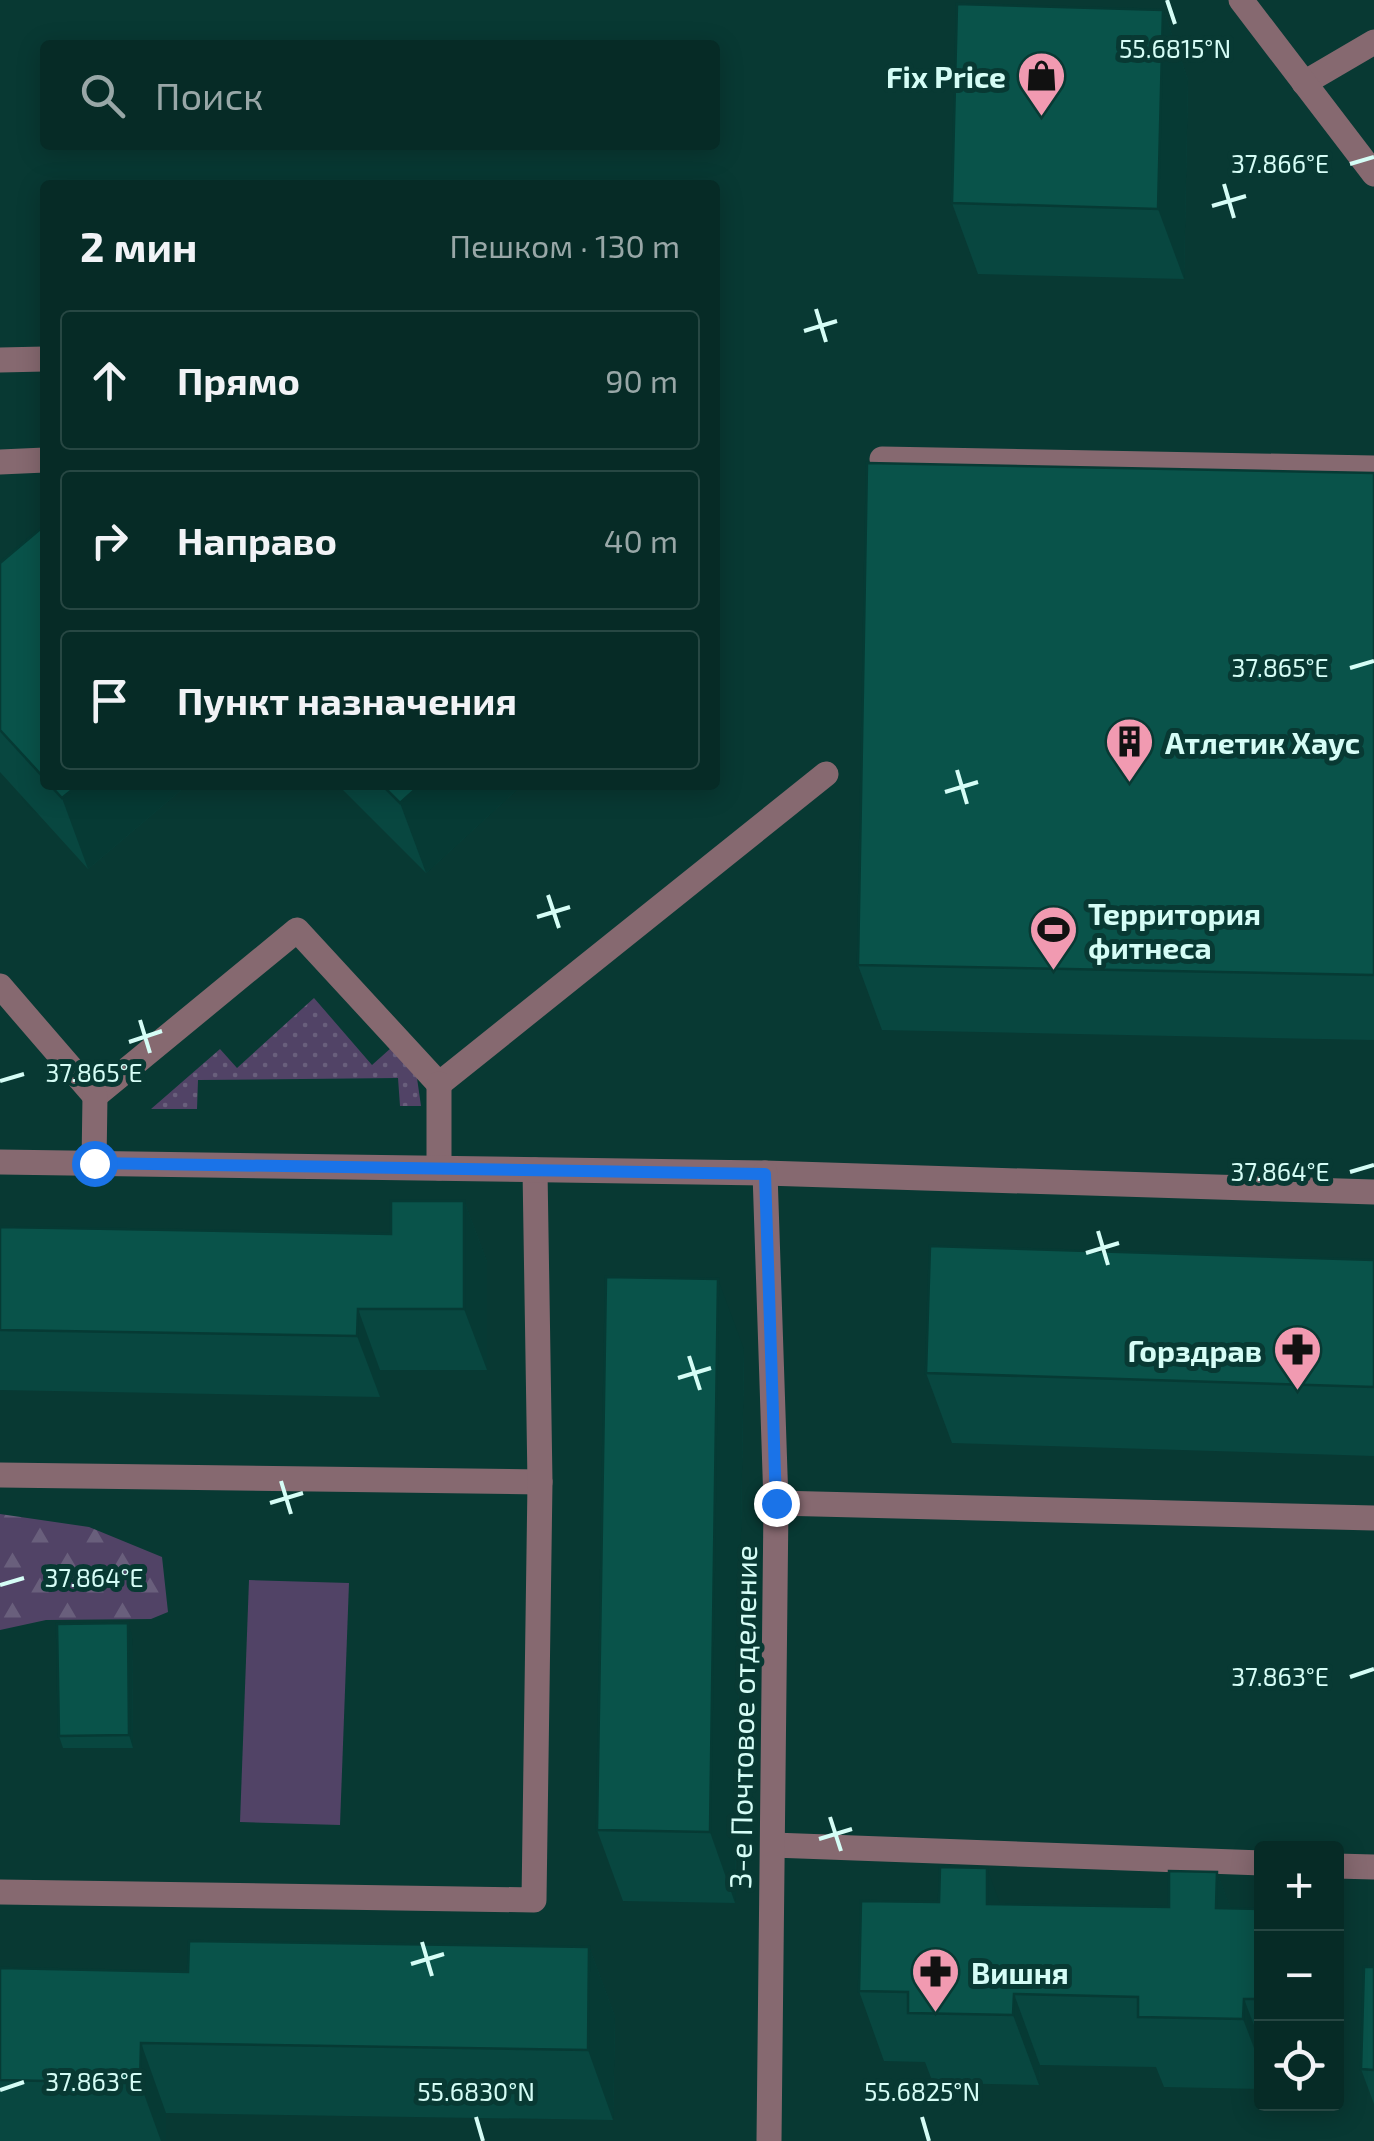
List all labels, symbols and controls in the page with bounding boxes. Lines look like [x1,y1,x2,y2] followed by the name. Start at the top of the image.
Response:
[1119,33,1231,63] text: 55.6815°N
[40,40,720,150] search box
[1015,50,1067,118] shop icon: Fix Price
[886,58,1006,94] place label: Fix Price
[75,68,130,123] icon: search
[155,72,264,118] text: Поиск
[1231,148,1329,178] text: 37.866°E
[80,220,197,270] text: 2 мин
[449,226,680,264] text: Пешком · 130 m
[82,353,137,408] icon: ahead
[177,357,300,403] text: Прямо
[605,361,678,399] text: 90 m
[82,513,137,568] icon: right
[177,517,337,563] text: Направо
[604,521,678,559] text: 40 m
[1231,652,1329,682] text: 37.865°E
[82,673,137,728] icon: arrive
[177,677,517,723] text: Пункт назначения
[1104,716,1156,784] building icon: Атлетик Хаус
[1165,724,1360,761] place label: Атлетик Хаус
[1088,895,1261,965] place label: Территория фитнеса
[1027,904,1079,972] sports icon: Территория фитнеса
[45,1057,143,1087] text: 37.865°E
[72,1141,118,1187] route start
[1230,1156,1330,1186] text: 37.864°E
[1271,1324,1323,1392] pharmacy icon: Горздрав
[1127,1332,1262,1368] place label: Горздрав
[754,1481,800,1527] route end
[721,1545,763,1889] street label: 3-е Почтовое отделение
[44,1562,144,1592] text: 37.864°E
[1231,1661,1329,1691] text: 37.863°E
[1254,1841,1344,2111] map controls
[1254,1841,1344,1931] button: +
[1254,1931,1344,2021] button: −
[910,1946,962,2014] pharmacy icon: Вишня
[971,1954,1069,1990] place label: Вишня
[1254,2021,1344,2111] button: locate
[45,2066,143,2096] text: 37.863°E
[417,2076,535,2106] text: 55.6830°N
[864,2076,980,2106] text: 55.6825°N

